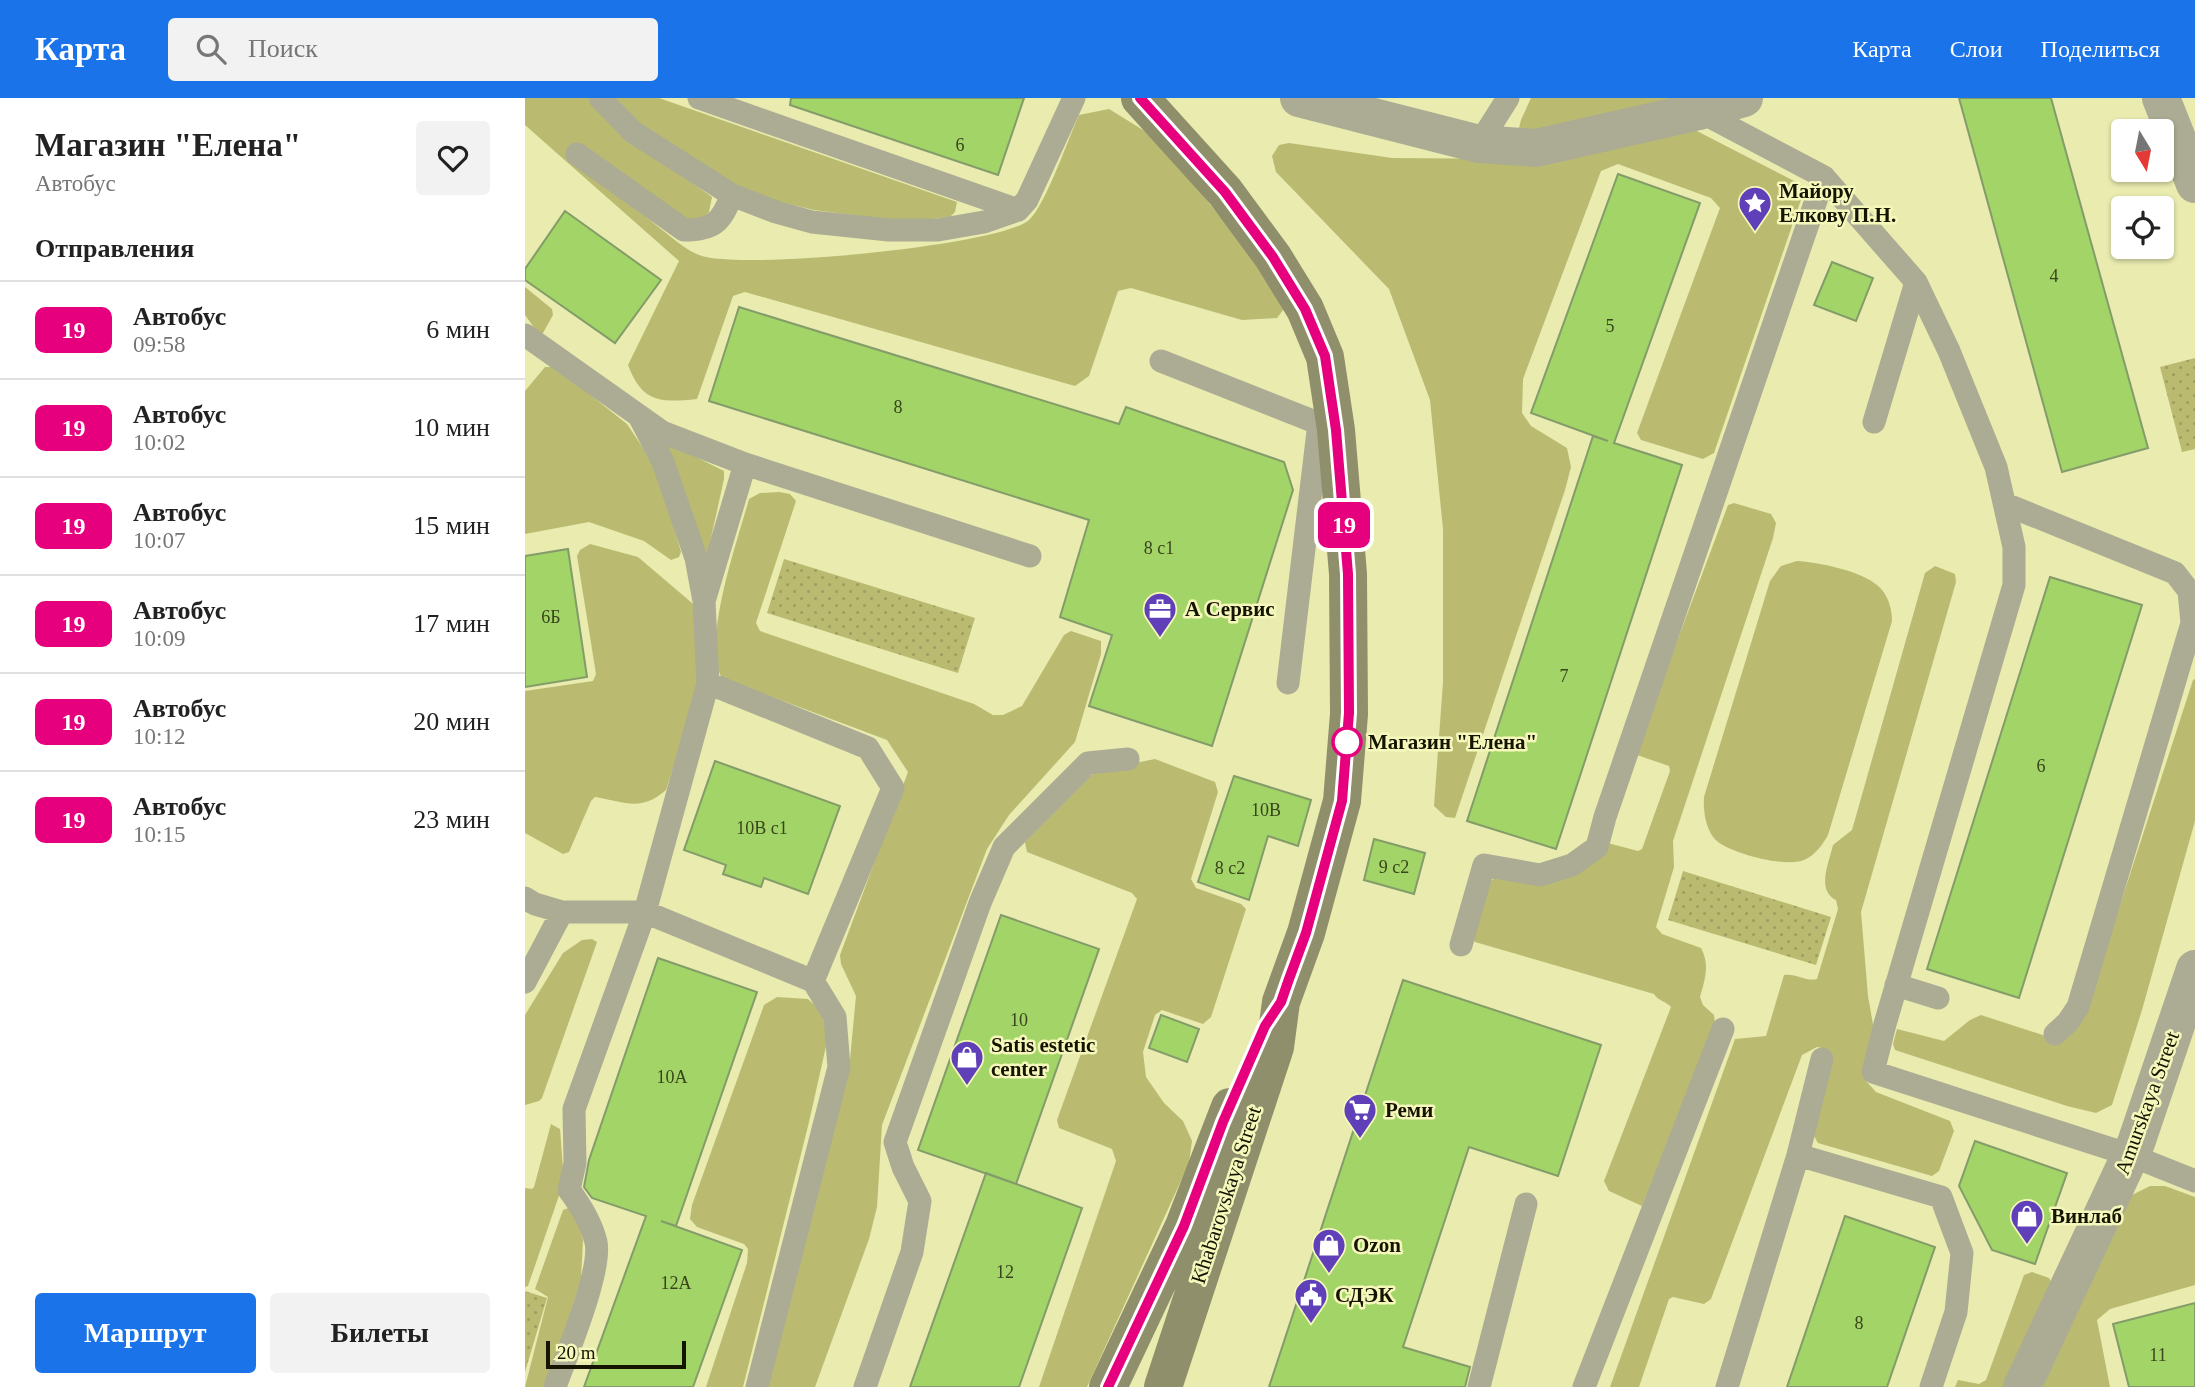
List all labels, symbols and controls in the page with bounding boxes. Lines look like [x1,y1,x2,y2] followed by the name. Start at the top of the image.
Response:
[168,18,658,81] search box
[192,30,230,68] icon: search
[35,31,126,67] text: Карта
[248,34,318,63] text: Поиск
[1852,36,1912,62] text: Карта
[1950,36,2003,62] text: Слои
[2041,36,2160,62] text: Поделиться
[2111,119,2173,182] north arrow
[2111,119,2174,259] map controls
[416,121,490,195] button: heart
[35,127,301,163] text: Магазин "Елена"
[956,135,965,155] house number: 6
[35,171,116,196] text: Автобус
[1779,179,1896,227] place label: Майору Елкову П.Н.
[1736,184,1774,233] place icon: Майору Елкову П.Н.
[2111,196,2174,259] button: locate
[35,234,194,263] text: Отправления
[2050,266,2059,286] house number: 4
[133,302,226,331] text: Автобус
[426,315,490,344] text: 6 мин
[1606,316,1615,336] house number: 5
[62,317,86,343] text: 19
[133,332,185,357] text: 09:58
[894,397,903,417] house number: 8
[133,400,226,429] text: Автобус
[413,413,490,442] text: 10 мин
[62,415,86,441] text: 19
[133,430,185,455] text: 10:02
[133,498,226,527] text: Автобус
[1313,502,1375,548] line badge: 19
[413,511,490,540] text: 15 мин
[1332,512,1356,538] text: 19
[62,513,86,539] text: 19
[133,528,185,553] text: 10:07
[1144,538,1174,558] house number: 8 с1
[1141,590,1179,639] office icon: А Сервис
[133,596,226,625] text: Автобус
[1185,597,1275,621] place label: А Сервис
[541,607,561,627] house number: 6Б
[413,609,490,638] text: 17 мин
[62,611,86,637] text: 19
[133,626,185,651] text: 10:09
[1560,666,1569,686] house number: 7
[133,694,226,723] text: Автобус
[413,707,490,736] text: 20 мин
[62,709,86,735] text: 19
[133,724,185,749] text: 10:12
[1332,727,1362,757] marker: Магазин "Елена"
[1368,730,1537,754] place label: Магазин "Елена"
[2037,756,2046,776] house number: 6
[133,792,226,821] text: Автобус
[1251,800,1281,820] house number: 10В
[413,805,490,834] text: 23 мин
[62,807,86,833] text: 19
[736,818,788,838] house number: 10В с1
[133,822,185,847] text: 10:15
[1379,857,1409,877] house number: 9 с2
[1215,858,1245,878] house number: 8 с2
[1010,1010,1028,1030] house number: 10
[2110,1028,2184,1178] street label: Amurskaya Street
[991,1033,1095,1081] place label: Satis estetic center
[948,1038,986,1087] shop icon: Satis estetic center
[657,1067,688,1087] house number: 10А
[1341,1091,1379,1140] supermarket icon: Реми
[1385,1098,1433,1122] place label: Реми
[1186,1103,1266,1287] street label: Khabarovskaya Street
[2008,1197,2046,1246] shop icon: Винлаб
[2051,1204,2122,1228] place label: Винлаб
[1310,1226,1348,1275] shop icon: Ozon
[1353,1233,1401,1257] place label: Ozon
[996,1262,1014,1282] house number: 12
[661,1273,692,1293] house number: 12А
[1292,1276,1330,1325] public building icon: СДЭК
[1335,1283,1394,1307] place label: СДЭК
[35,1293,256,1373] button: Маршрут
[270,1293,490,1373] button: Билеты
[1855,1313,1864,1333] house number: 8
[546,1338,686,1370] scale bar
[557,1342,596,1363] text: 20 m
[2149,1345,2167,1365] house number: 11

